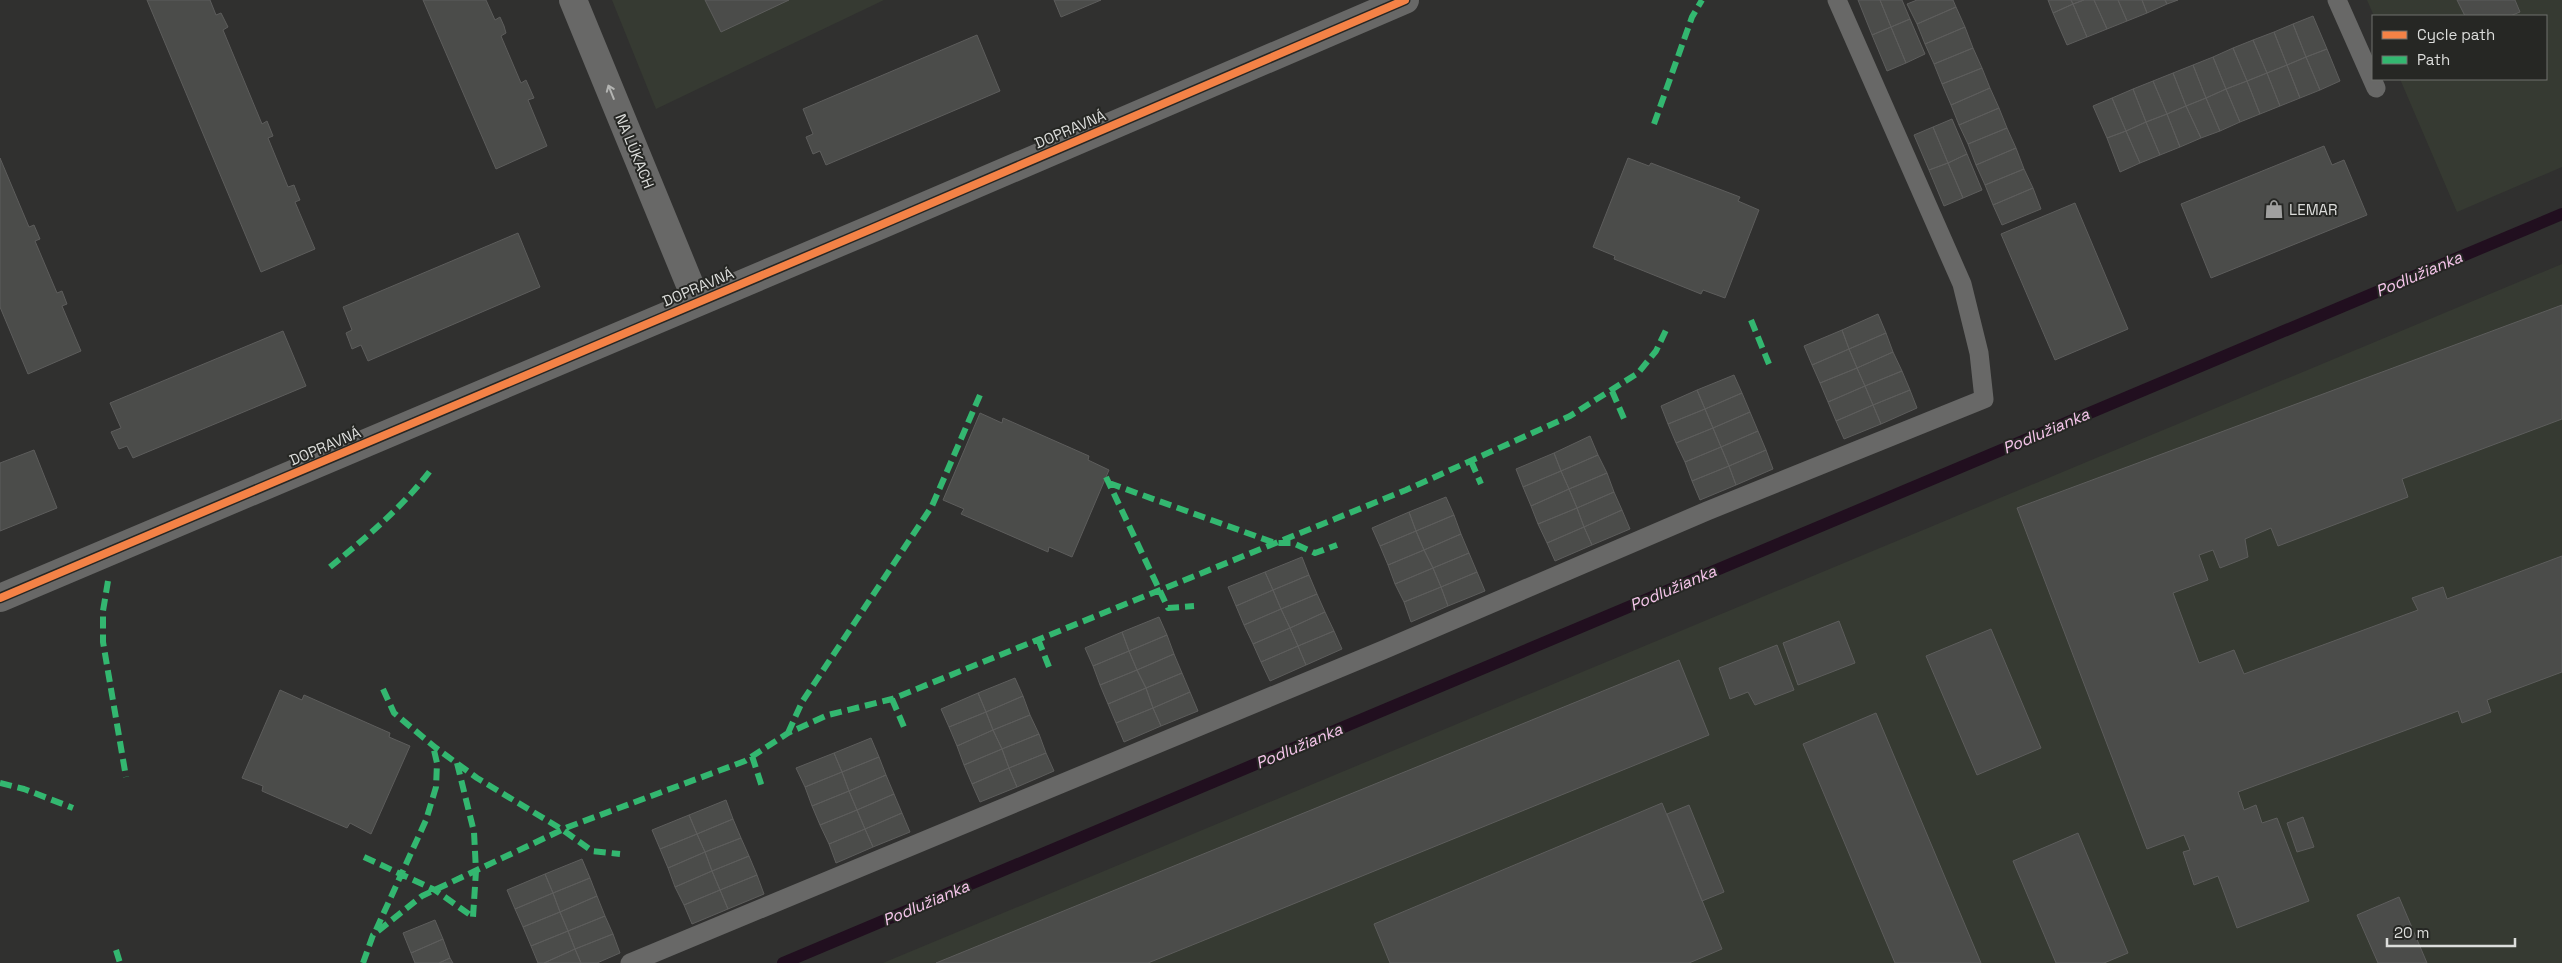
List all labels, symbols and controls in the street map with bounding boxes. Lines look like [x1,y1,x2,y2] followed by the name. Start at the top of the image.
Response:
[2372,15,2547,80] legend
[2417,25,2495,44] text: Cycle path
[2417,50,2450,69] text: Path
[605,85,615,100] one-way arrow
[1031,105,1109,153] street label: DOPRAVNÁ
[611,111,659,191] street label: NA LÚKACH
[2263,198,2285,220] shop icon: LEMAR
[2289,200,2338,219] place label: LEMAR
[2372,246,2466,302] water label: Podlužianka
[659,263,737,311] street label: DOPRAVNÁ
[1999,403,2093,459] water label: Podlužianka
[286,422,364,470] street label: DOPRAVNÁ
[1626,560,1720,616] water label: Podlužianka
[1252,718,1346,774] water label: Podlužianka
[879,875,973,931] water label: Podlužianka
[2387,916,2514,948] scale bar
[2394,923,2429,942] text: 20 m

